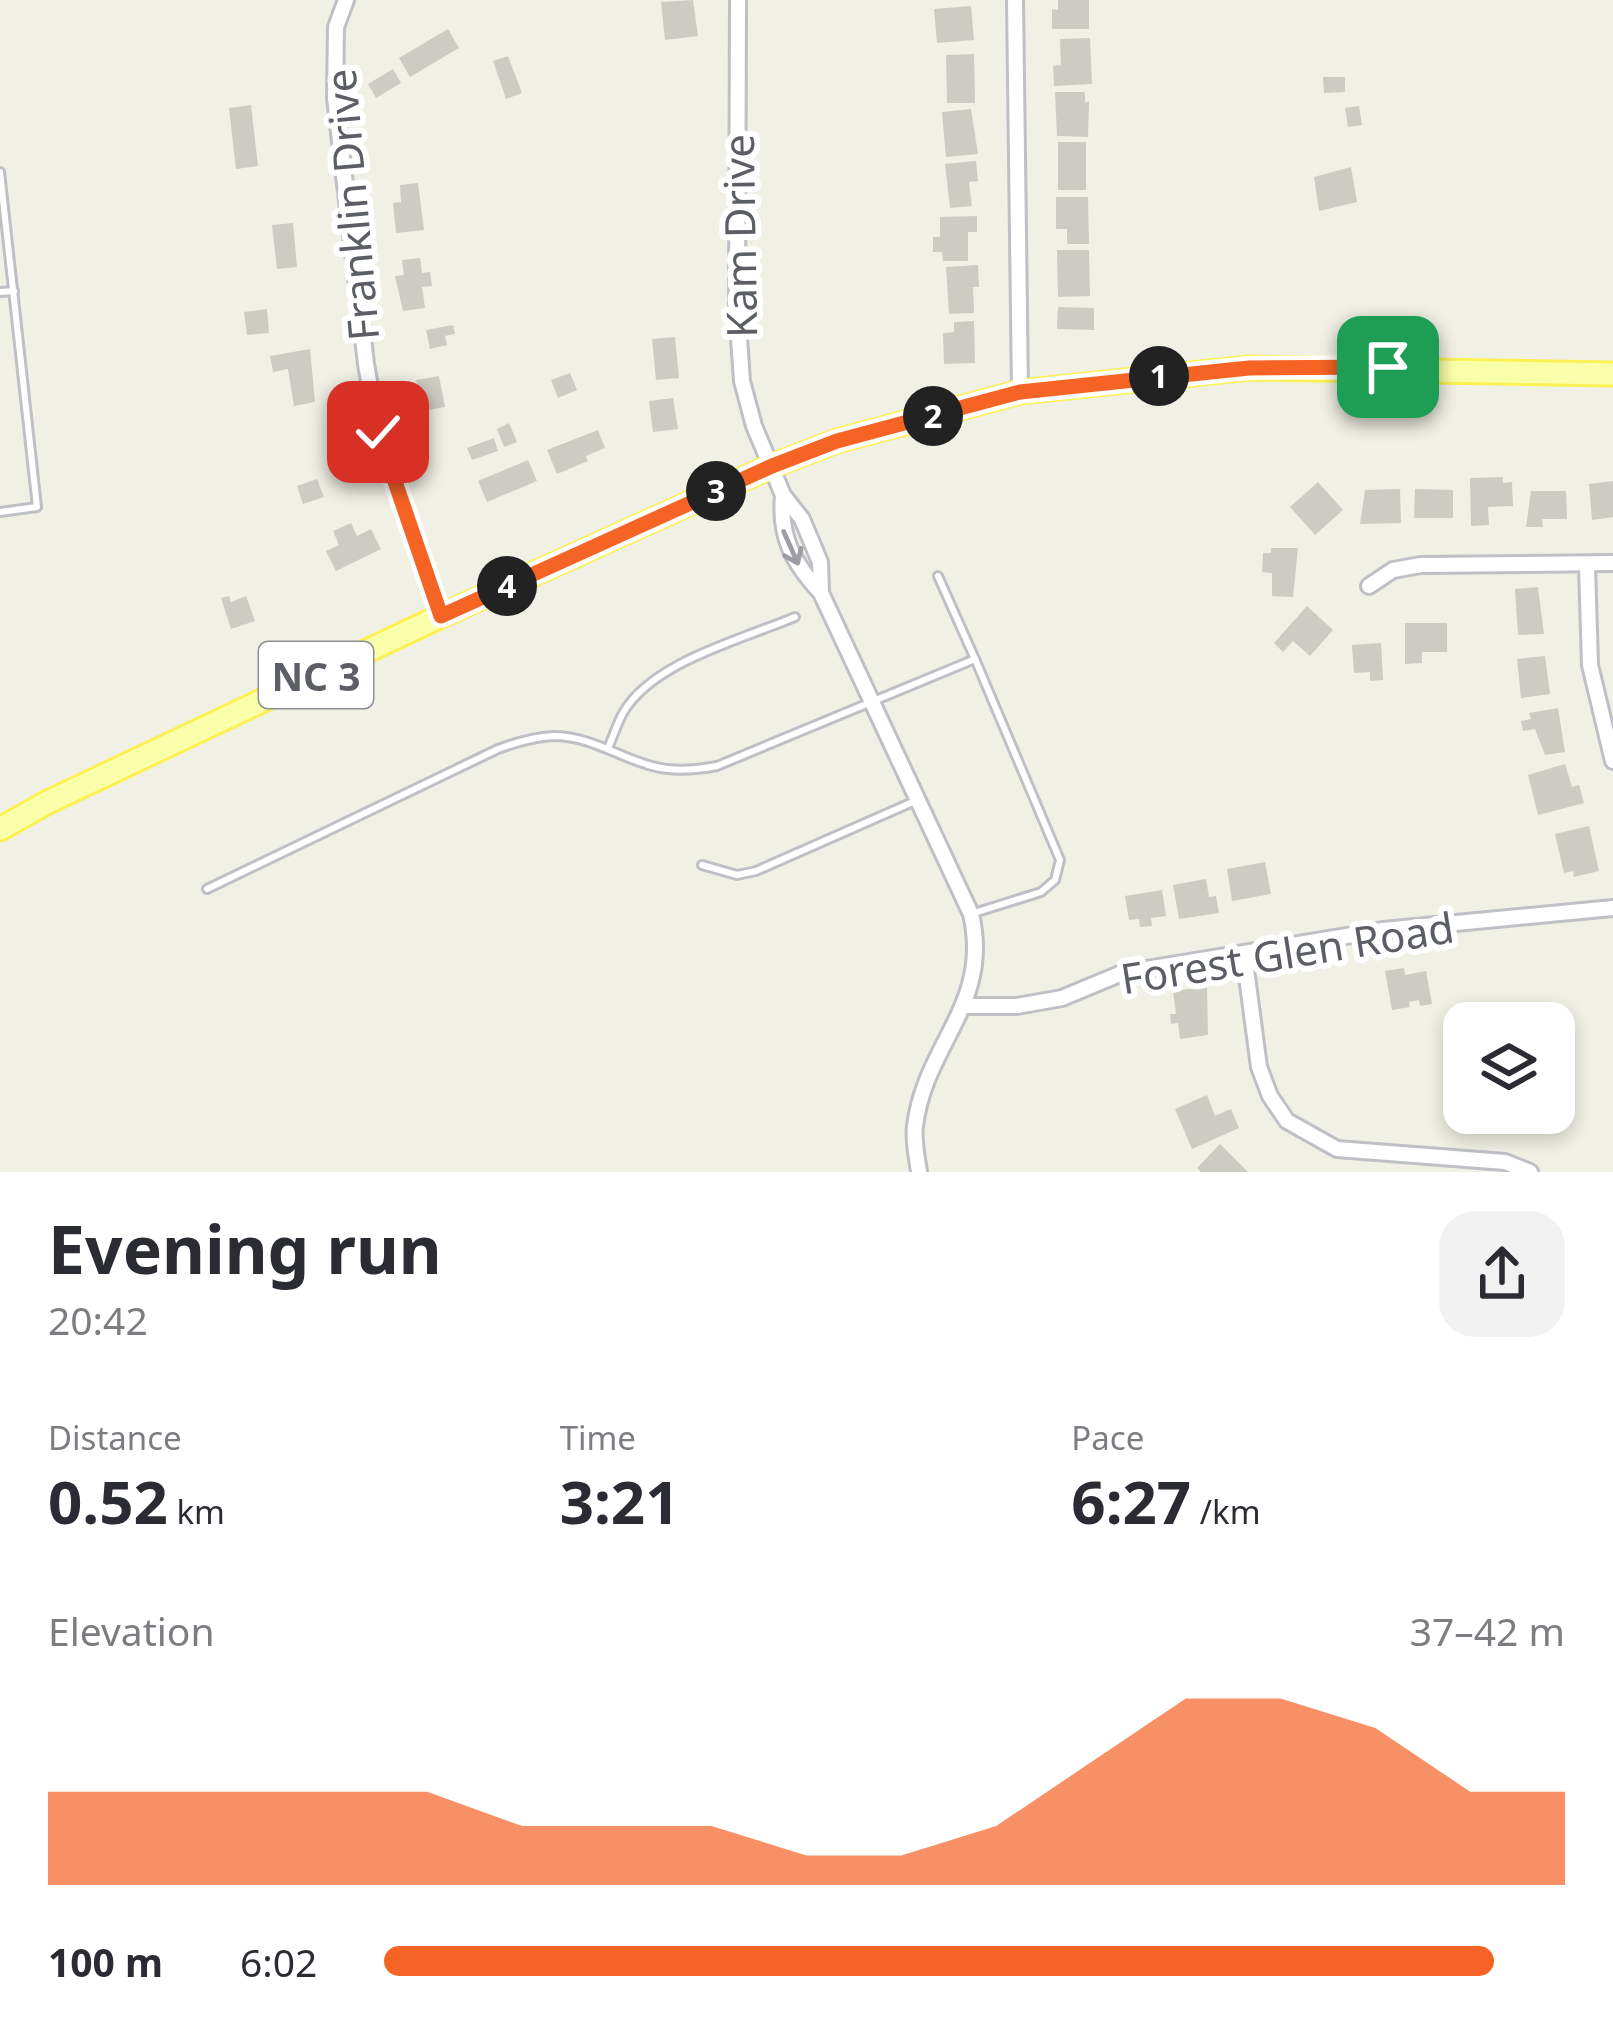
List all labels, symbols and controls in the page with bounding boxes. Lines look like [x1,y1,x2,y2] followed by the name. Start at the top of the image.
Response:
[311,67,391,343] street label: Franklin Drive
[709,134,769,338] street label: Kam Drive
[1337,316,1439,418] pin
[1355,334,1421,400] icon: arrive
[1129,346,1189,406] pin: 1
[1150,353,1168,398] text: 1
[327,381,429,483] pin
[903,386,963,446] pin: 2
[924,393,942,438] text: 2
[345,399,411,465] icon: check
[686,461,746,521] pin: 3
[707,468,725,513] text: 3
[781,529,803,565] one-way arrow
[477,556,537,616] pin: 4
[498,563,516,608] text: 4
[259,642,373,708] road number: NC 3
[1116,898,1458,1006] street label: Forest Glen Road
[1443,1002,1575,1134] map controls
[1443,1002,1575,1134] button: layers
[48,1203,442,1293] text: Evening run
[1439,1211,1565,1337] button: share
[48,1293,148,1346] text: 20:42
[48,1415,182,1460] text: Distance
[560,1415,636,1460] text: Time
[1071,1415,1144,1460] text: Pace
[48,1460,168,1542] text: 0.52
[560,1460,679,1542] text: 3:21
[1071,1460,1191,1542] text: 6:27
[168,1489,225,1534] text: km
[1191,1489,1261,1534] text: /km
[48,1604,215,1657] text: Elevation
[1410,1604,1565,1657] text: 37–42 m
[48,1935,163,1988] text: 100 m
[240,1935,317,1988] text: 6:02

